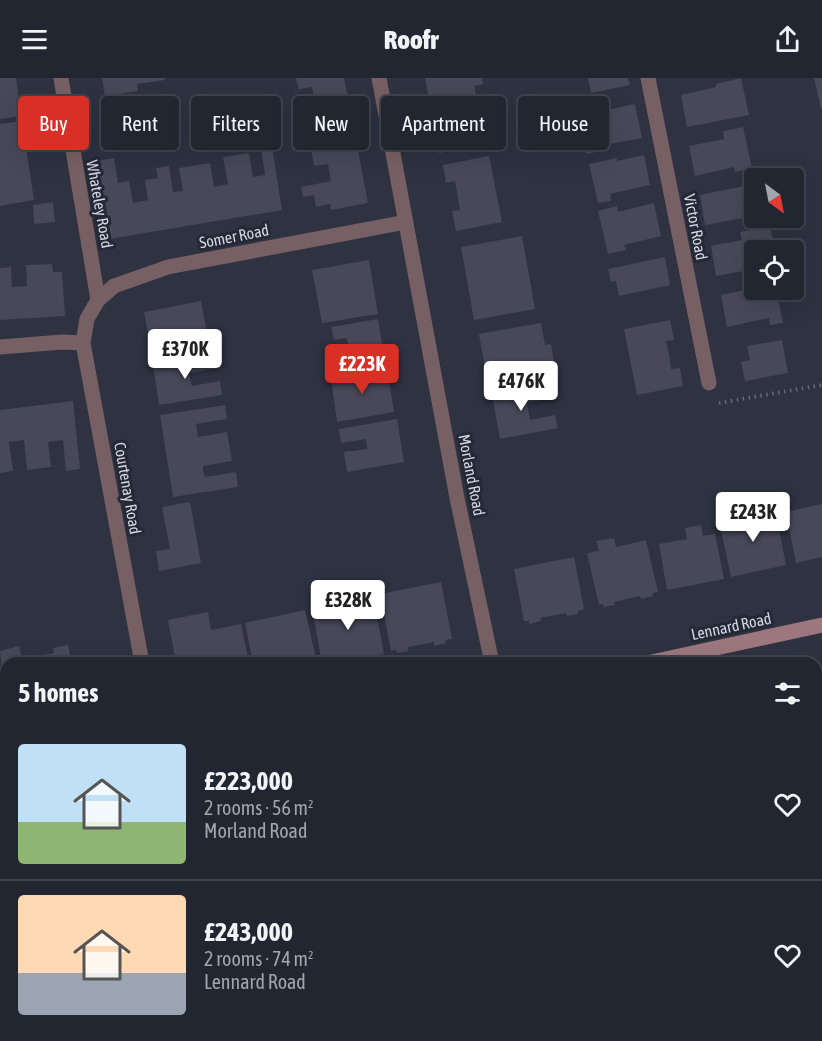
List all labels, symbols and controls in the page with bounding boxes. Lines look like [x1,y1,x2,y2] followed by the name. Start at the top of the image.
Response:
[18,23,51,56] icon: menu
[771,23,804,56] icon: share
[384,24,438,55] text: Roofr
[18,96,89,150] chip: Buy
[101,96,179,150] chip: Rent
[191,96,281,150] chip: Filters
[293,96,369,150] chip: New
[381,96,506,150] chip: Apartment
[518,96,609,150] chip: House
[82,159,117,250] street label: Whateley Road
[744,168,804,228] north arrow
[744,168,804,300] map controls
[681,192,711,262] street label: Victor Road
[198,220,270,252] street label: Somer Road
[744,240,804,300] button: locate
[143,329,227,380] pin: £370K
[162,337,208,360] text: £370K
[320,344,404,395] pin: £223K
[339,352,385,375] text: £223K
[479,361,563,412] pin: £476K
[498,369,544,392] text: £476K
[455,433,489,517] street label: Morland Road
[110,441,145,536] street label: Courtenay Road
[711,492,795,543] pin: £243K
[730,500,776,523] text: £243K
[306,580,390,631] pin: £328K
[325,588,371,611] text: £328K
[689,609,773,643] street label: Lennard Road
[771,677,804,710] icon: filters
[18,678,98,708] text: 5 homes
[204,766,293,796] text: £223,000
[66,768,138,840] icon: home
[771,788,804,821] icon: heart
[204,796,314,819] text: 2 rooms · 56 m²
[204,819,307,842] text: Morland Road
[204,917,293,947] text: £243,000
[66,919,138,991] icon: home
[771,939,804,972] icon: heart
[204,947,314,970] text: 2 rooms · 74 m²
[204,970,306,993] text: Lennard Road

